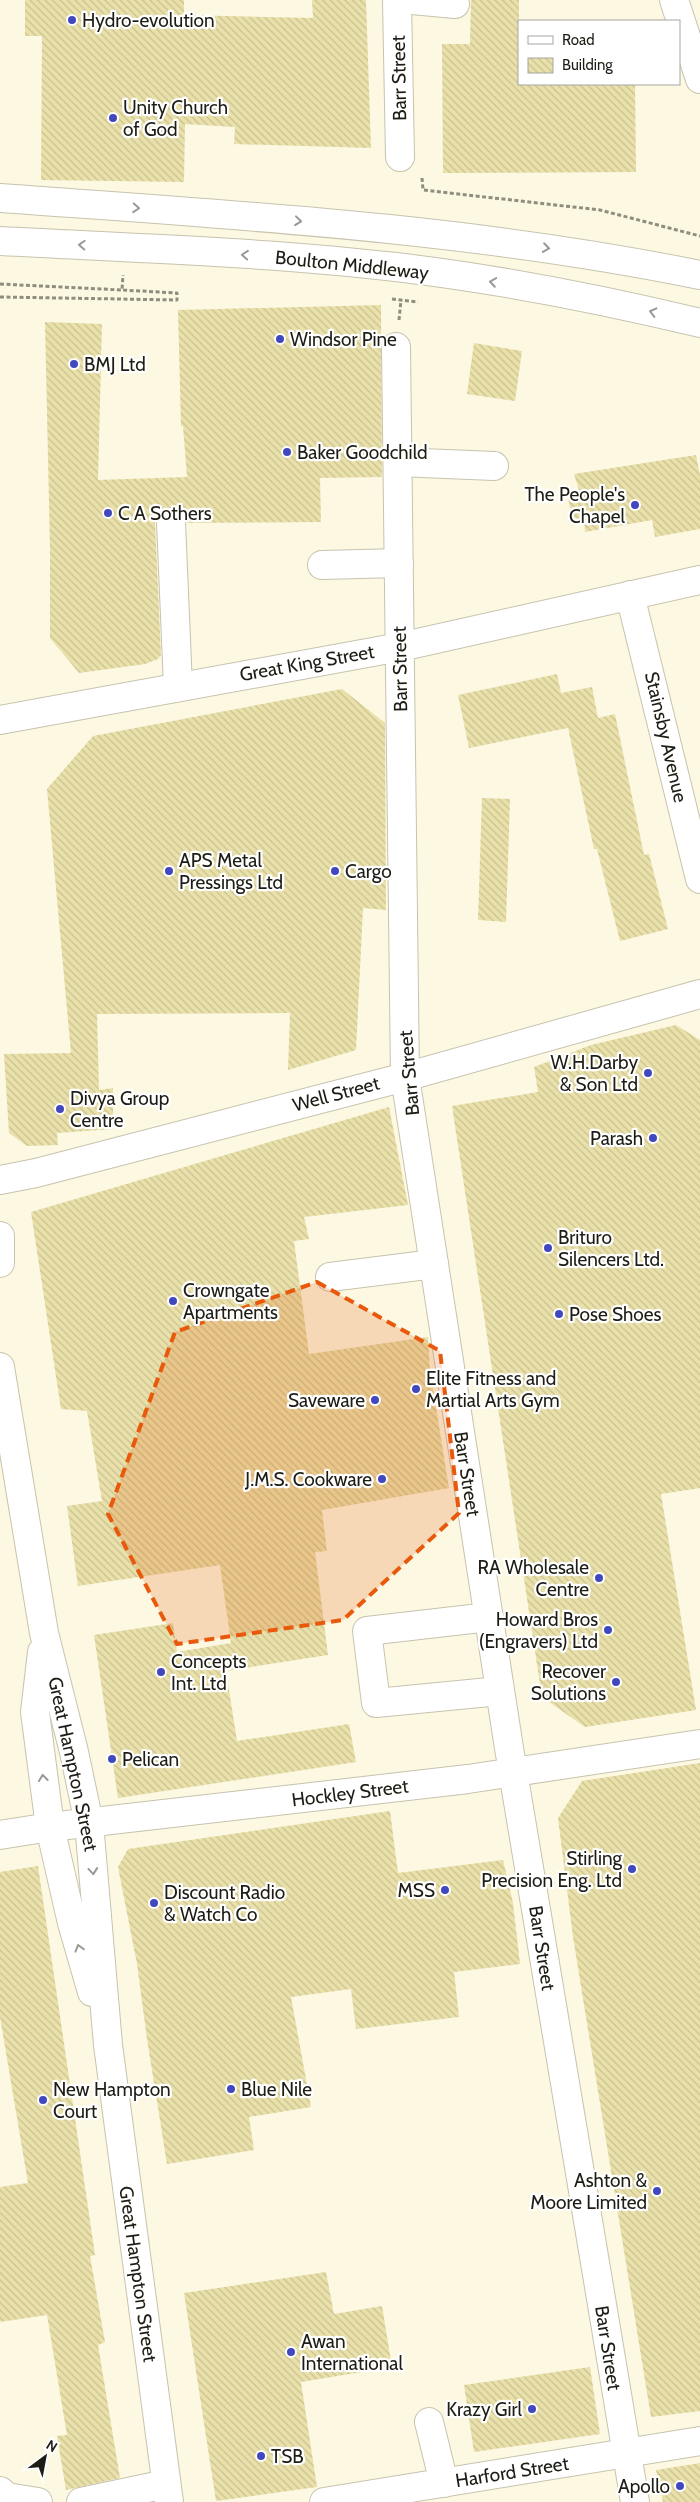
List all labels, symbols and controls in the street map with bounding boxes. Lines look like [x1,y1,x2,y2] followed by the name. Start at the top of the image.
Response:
[82,9,215,32] place label: Hydro-evolution
[66,14,78,26] marker: Hydro-evolution
[518,20,680,85] legend
[562,31,595,49] text: Road
[387,34,411,121] street label: Barr Street
[562,56,613,74] text: Building
[123,96,228,141] place label: Unity Church of God
[107,112,119,124] marker: Unity Church of God
[132,202,140,213] one-way arrow
[294,216,302,227] one-way arrow
[78,240,86,251] one-way arrow
[543,242,551,253] one-way arrow
[274,245,430,285] street label: Boulton Middleway
[240,249,248,260] one-way arrow
[489,277,497,288] one-way arrow
[648,307,657,318] one-way arrow
[290,328,397,351] place label: Windsor Pine
[274,333,286,345] marker: Windsor Pine
[84,353,146,376] place label: BMJ Ltd
[68,358,80,370] marker: BMJ Ltd
[297,441,428,464] place label: Baker Goodchild
[281,446,293,458] marker: Baker Goodchild
[525,483,626,528] place label: The People's Chapel
[629,499,641,511] marker: The People's Chapel
[118,502,212,525] place label: C A Sothers
[102,507,114,519] marker: C A Sothers
[388,625,412,712] street label: Barr Street
[238,640,377,686] street label: Great King Street
[640,669,692,805] street label: Stainsby Avenue
[179,849,283,894] place label: APS Metal Pressings Ltd
[345,860,392,883] place label: Cargo
[163,865,175,877] marker: APS Metal Pressings Ltd
[329,865,341,877] marker: Cargo
[394,1029,424,1117] street label: Barr Street
[551,1051,638,1096] place label: W.H.Darby & Son Ltd
[642,1067,654,1079] marker: W.H.Darby & Son Ltd
[290,1071,383,1117] street label: Well Street
[70,1087,169,1132] place label: Divya Group Centre
[54,1103,66,1115] marker: Divya Group Centre
[590,1127,643,1150] place label: Parash
[647,1132,659,1144] marker: Parash
[558,1226,664,1271] place label: Brituro Silencers Ltd.
[542,1242,554,1254] marker: Brituro Silencers Ltd.
[183,1279,278,1324] place label: Crowngate Apartments
[167,1295,179,1307] marker: Crowngate Apartments
[569,1303,661,1326] place label: Pose Shoes
[553,1308,565,1320] marker: Pose Shoes
[426,1367,560,1412] place label: Elite Fitness and Martial Arts Gym
[410,1383,422,1395] marker: Elite Fitness and Martial Arts Gym
[288,1389,365,1412] place label: Saveware
[369,1394,381,1406] marker: Saveware
[449,1430,485,1519] street label: Barr Street
[244,1468,372,1491] place label: J.M.S. Cookware
[376,1473,388,1485] marker: J.M.S. Cookware
[478,1556,589,1601] place label: RA Wholesale Centre
[593,1572,605,1584] marker: RA Wholesale Centre
[479,1608,598,1653] place label: Howard Bros (Engravers) Ltd
[602,1624,614,1636] marker: Howard Bros (Engravers) Ltd
[171,1650,247,1695] place label: Concepts Int. Ltd
[531,1660,606,1705] place label: Recover Solutions
[155,1666,167,1678] marker: Concepts Int. Ltd
[43,1675,103,1854] street label: Great Hampton Street
[610,1676,622,1688] marker: Recover Solutions
[122,1748,179,1771] place label: Pelican
[106,1753,118,1765] marker: Pelican
[39,1774,49,1783] one-way arrow
[290,1774,410,1812] street label: Hockley Street
[481,1847,623,1892] place label: Stirling Precision Eng. Ltd
[626,1863,638,1875] marker: Stirling Precision Eng. Ltd
[88,1868,99,1876] one-way arrow
[397,1879,435,1902] place label: MSS
[164,1881,285,1926] place label: Discount Radio & Watch Co
[439,1884,451,1896] marker: MSS
[148,1897,160,1909] marker: Discount Radio & Watch Co
[524,1904,560,1993] street label: Barr Street
[74,1945,84,1953] one-way arrow
[53,2078,171,2123] place label: New Hampton Court
[241,2078,312,2101] place label: Blue Nile
[225,2083,237,2095] marker: Blue Nile
[37,2094,49,2106] marker: New Hampton Court
[530,2169,647,2214] place label: Ashton & Moore Limited
[114,2184,162,2364] street label: Great Hampton Street
[651,2185,663,2197] marker: Ashton & Moore Limited
[590,2304,626,2393] street label: Barr Street
[301,2330,403,2375] place label: Awan International
[285,2346,297,2358] marker: Awan International
[446,2398,523,2421] place label: Krazy Girl
[526,2403,538,2415] marker: Krazy Girl
[20,2432,70,2482] north arrow
[43,2436,61,2456] text: N
[271,2445,304,2468] place label: TSB
[255,2450,267,2462] marker: TSB
[454,2452,571,2492] street label: Harford Street
[618,2475,670,2498] place label: Apollo
[674,2480,686,2492] marker: Apollo

